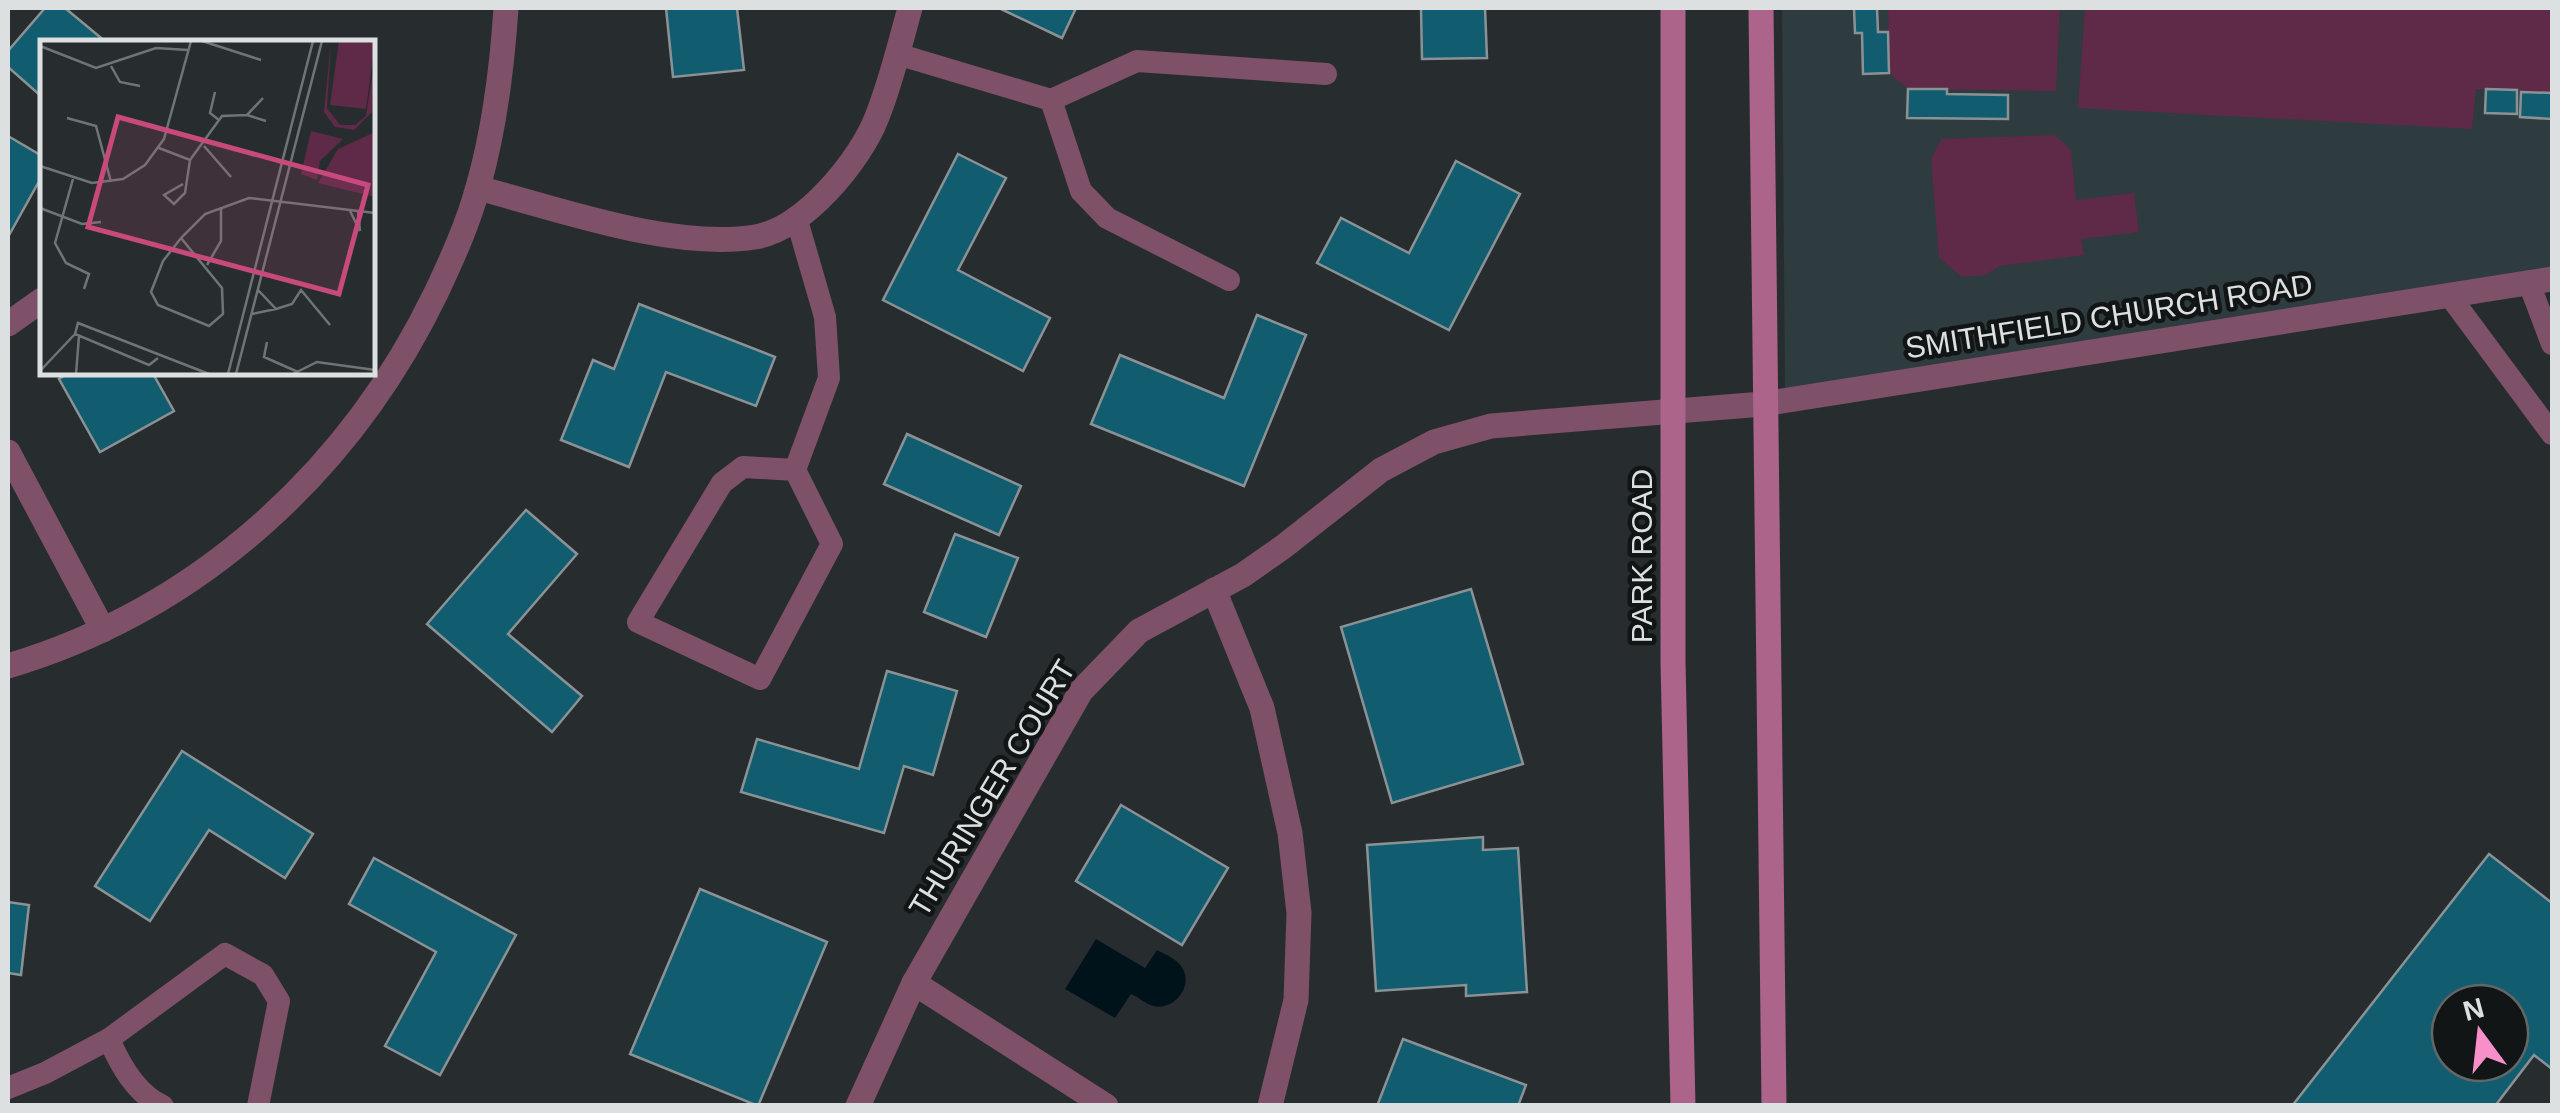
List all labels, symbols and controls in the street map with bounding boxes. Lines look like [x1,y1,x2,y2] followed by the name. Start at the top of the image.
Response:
[40,40,375,375] inset map
[1903,268,2315,364] street label: SMITHFIELD CHURCH ROAD
[1625,469,1658,643] street label: PARK ROAD
[902,654,1082,922] street label: THURINGER COURT
[2430,983,2530,1083] north arrow
[2460,992,2487,1027] text: N

